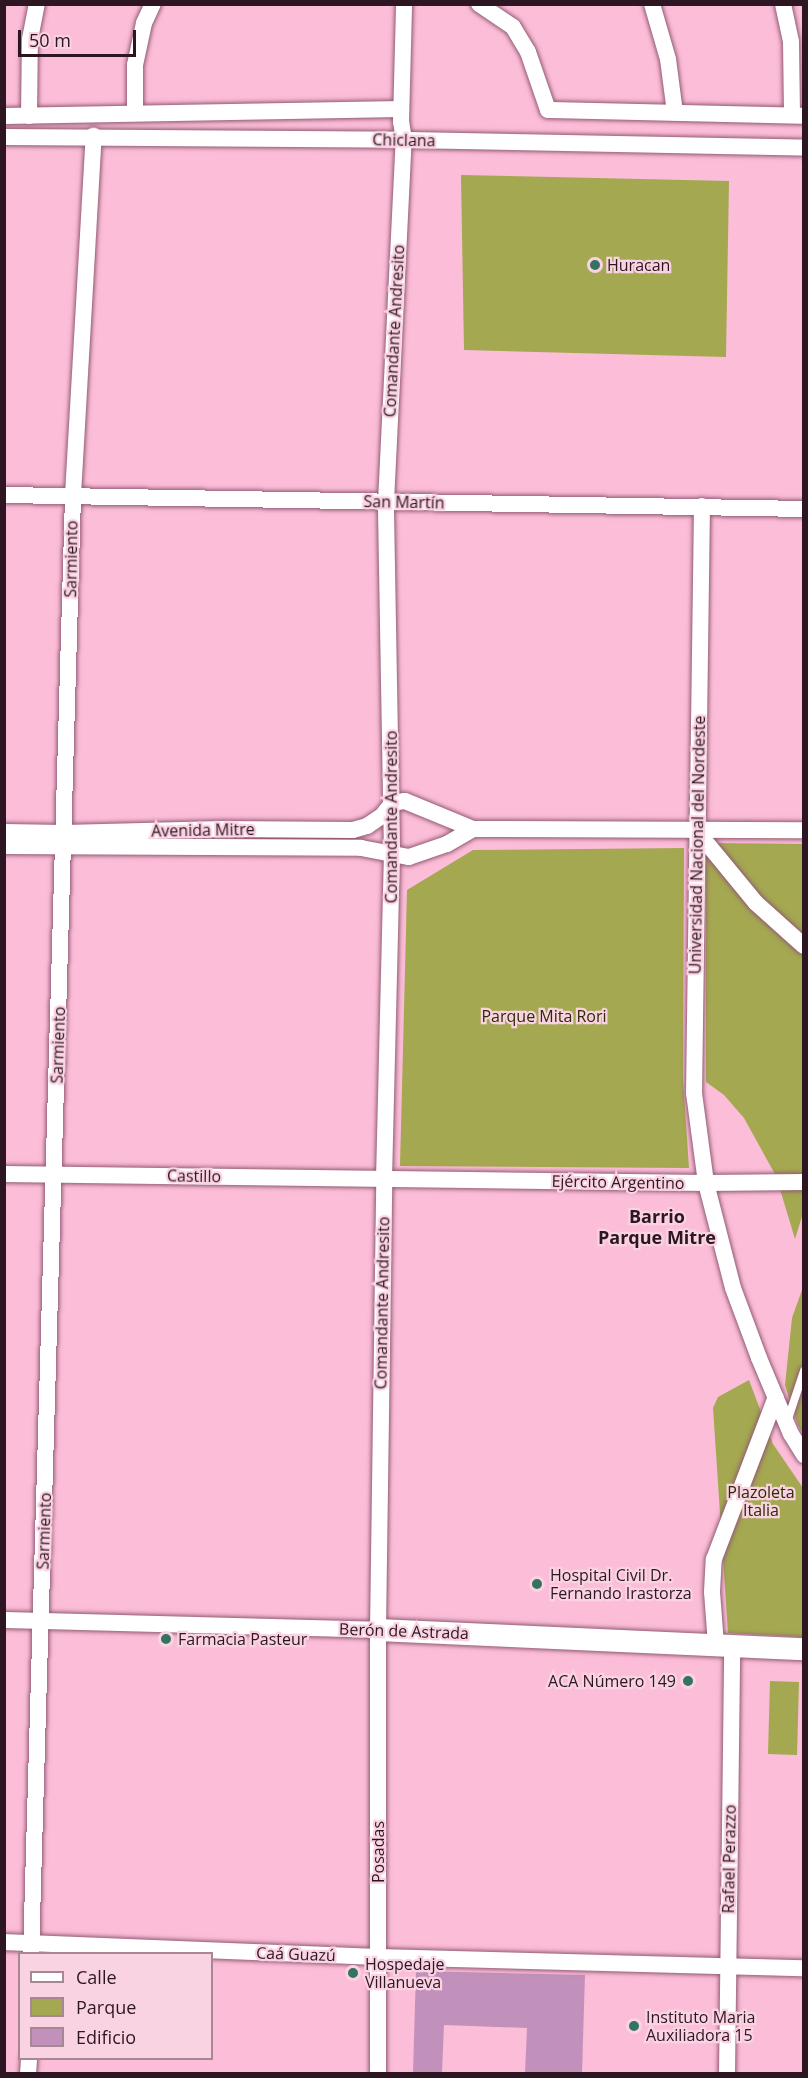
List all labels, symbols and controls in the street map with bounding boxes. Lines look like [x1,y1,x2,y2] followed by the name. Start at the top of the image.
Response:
[21,18,140,56] scale bar
[29,28,71,52] text: 50 m
[372,130,436,150] street label: Chiclana
[380,244,408,418] street label: Comandante Andresito
[607,255,670,275] place label: Huracan
[588,258,602,272] marker: Huracan
[363,492,445,512] street label: San Martín
[61,520,81,598] street label: Sarmiento
[685,715,709,975] street label: Universidad Nacional del Nordeste
[381,731,401,903] street label: Comandante Andresito
[151,819,255,841] street label: Avenida Mitre
[47,1006,69,1084] street label: Sarmiento
[481,1006,607,1026] park label: Parque Mita Rori
[167,1166,221,1186] street label: Castillo
[551,1171,685,1193] street label: Ejército Argentino
[598,1206,716,1248] district label: Barrio Parque Mitre
[371,1216,393,1390] street label: Comandante Andresito
[727,1482,795,1520] park label: Plazoleta Italia
[33,1492,55,1570] street label: Sarmiento
[550,1565,692,1603] place label: Hospital Civil Dr. Fernando Irastorza
[528,1575,546,1593] marker: Hospital Civil Dr. Fernando Irastorza
[339,1619,469,1643] street label: Berón de Astrada
[178,1629,307,1649] place label: Farmacia Pasteur
[159,1632,173,1646] marker: Farmacia Pasteur
[548,1671,676,1691] place label: ACA Número 149
[681,1674,695,1688] marker: ACA Número 149
[718,1804,740,1914] street label: Rafael Perazzo
[368,1821,388,1883] street label: Posadas
[256,1943,336,1965] street label: Caá Guazú
[18,1952,213,2060] legend
[365,1954,445,1992] place label: Hospedaje Villanueva
[76,1965,117,1989] text: Calle
[346,1966,360,1980] marker: Hospedaje Villanueva
[76,1995,136,2019] text: Parque
[646,2007,755,2045] place label: Instituto Maria Auxiliadora 15
[627,2019,641,2033] marker: Instituto Maria Auxiliadora 15
[76,2025,136,2049] text: Edificio

